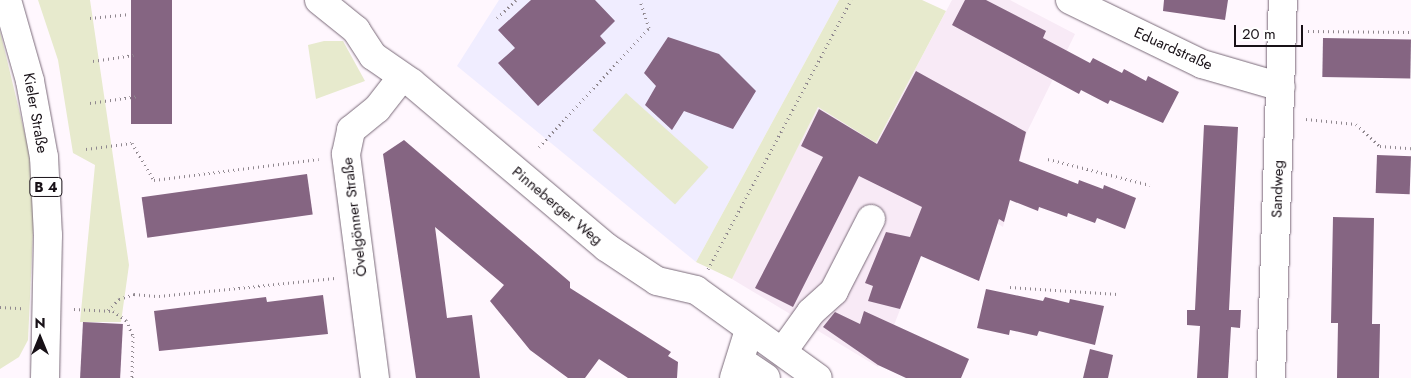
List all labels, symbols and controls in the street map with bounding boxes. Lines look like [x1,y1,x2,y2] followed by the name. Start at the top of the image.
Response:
[1236,15,1305,47] scale bar
[1242,23,1276,45] text: 20 m
[1131,24,1215,74] street label: Eduardstraße
[19,71,51,155] street label: Kieler Straße
[339,156,371,278] street label: Övelgönner Straße
[1268,160,1288,218] street label: Sandweg
[508,163,606,249] street label: Pinneberger Weg
[28,176,64,198] road number: B 4
[15,313,65,363] north arrow
[34,313,46,333] text: N

